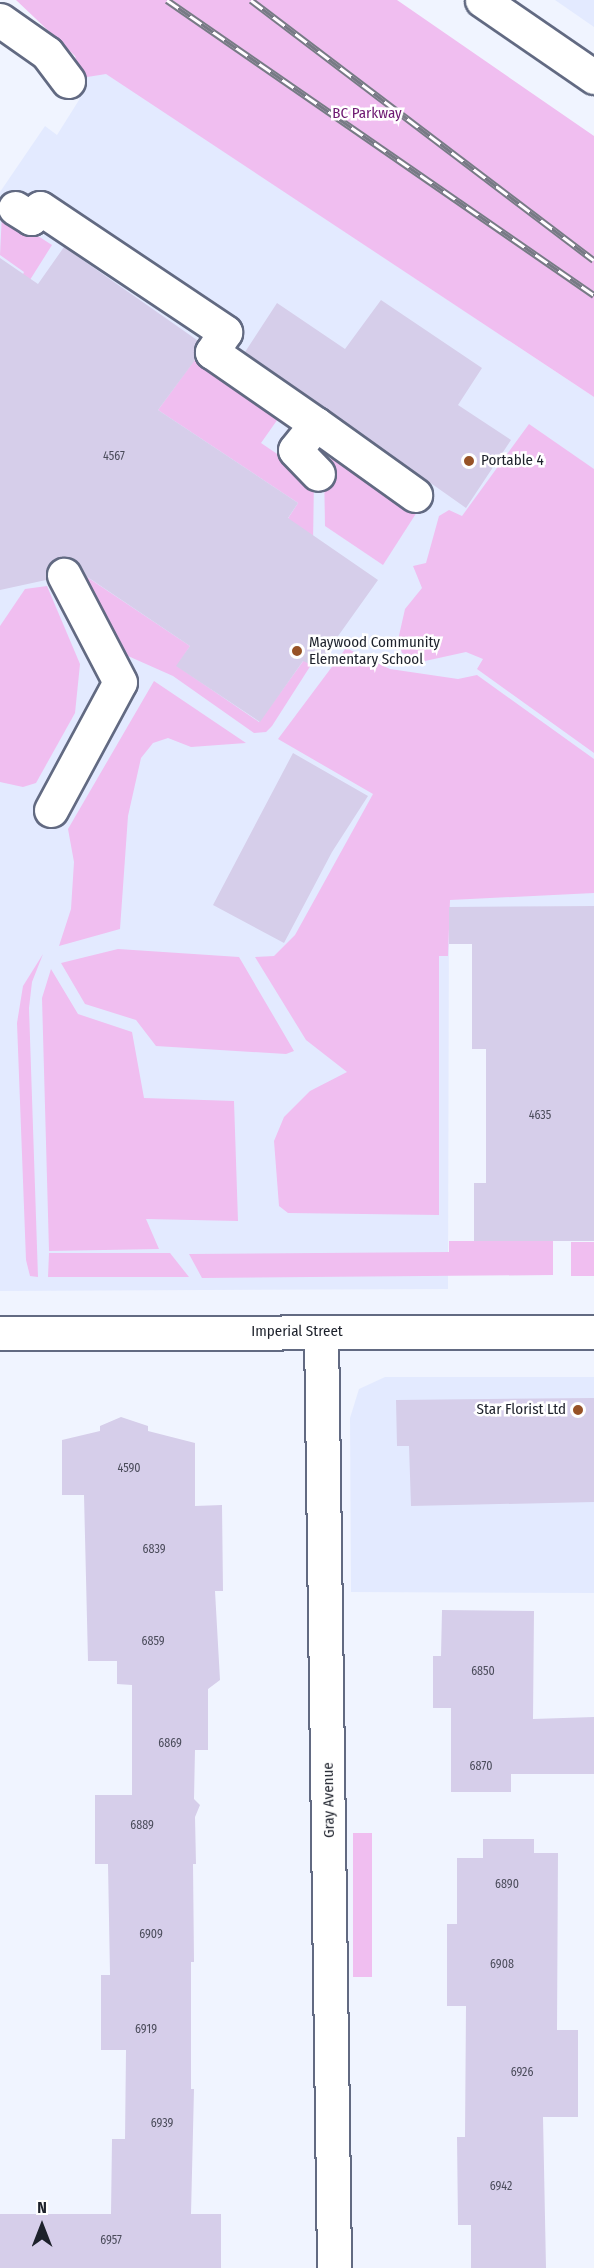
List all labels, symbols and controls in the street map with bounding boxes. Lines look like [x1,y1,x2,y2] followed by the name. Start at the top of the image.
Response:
[332,105,402,123] park label: BC Parkway
[103,450,125,464] house number: 4567
[481,452,544,470] place label: Portable 4
[462,454,476,468] marker: Portable 4
[309,633,440,668] place label: Maywood Community Elementary School
[290,644,304,658] marker: Maywood Community Elementary School
[529,1109,551,1123] house number: 4635
[251,1323,343,1341] street label: Imperial Street
[477,1401,566,1419] place label: Star Florist Ltd
[571,1403,585,1417] marker: Star Florist Ltd
[117,1462,141,1476] house number: 4590
[142,1543,166,1557] house number: 6839
[141,1635,165,1649] house number: 6859
[471,1665,495,1679] house number: 6850
[158,1737,182,1751] house number: 6869
[470,1760,492,1774] house number: 6870
[319,1762,339,1838] street label: Gray Avenue
[130,1819,154,1833] house number: 6889
[495,1878,519,1892] house number: 6890
[139,1928,163,1942] house number: 6909
[490,1958,514,1972] house number: 6908
[135,2023,157,2037] house number: 6919
[511,2066,533,2080] house number: 6926
[151,2117,173,2131] house number: 6939
[490,2180,512,2194] house number: 6942
[12,2196,72,2256] north arrow
[37,2198,47,2217] text: N
[100,2234,122,2248] house number: 6957

